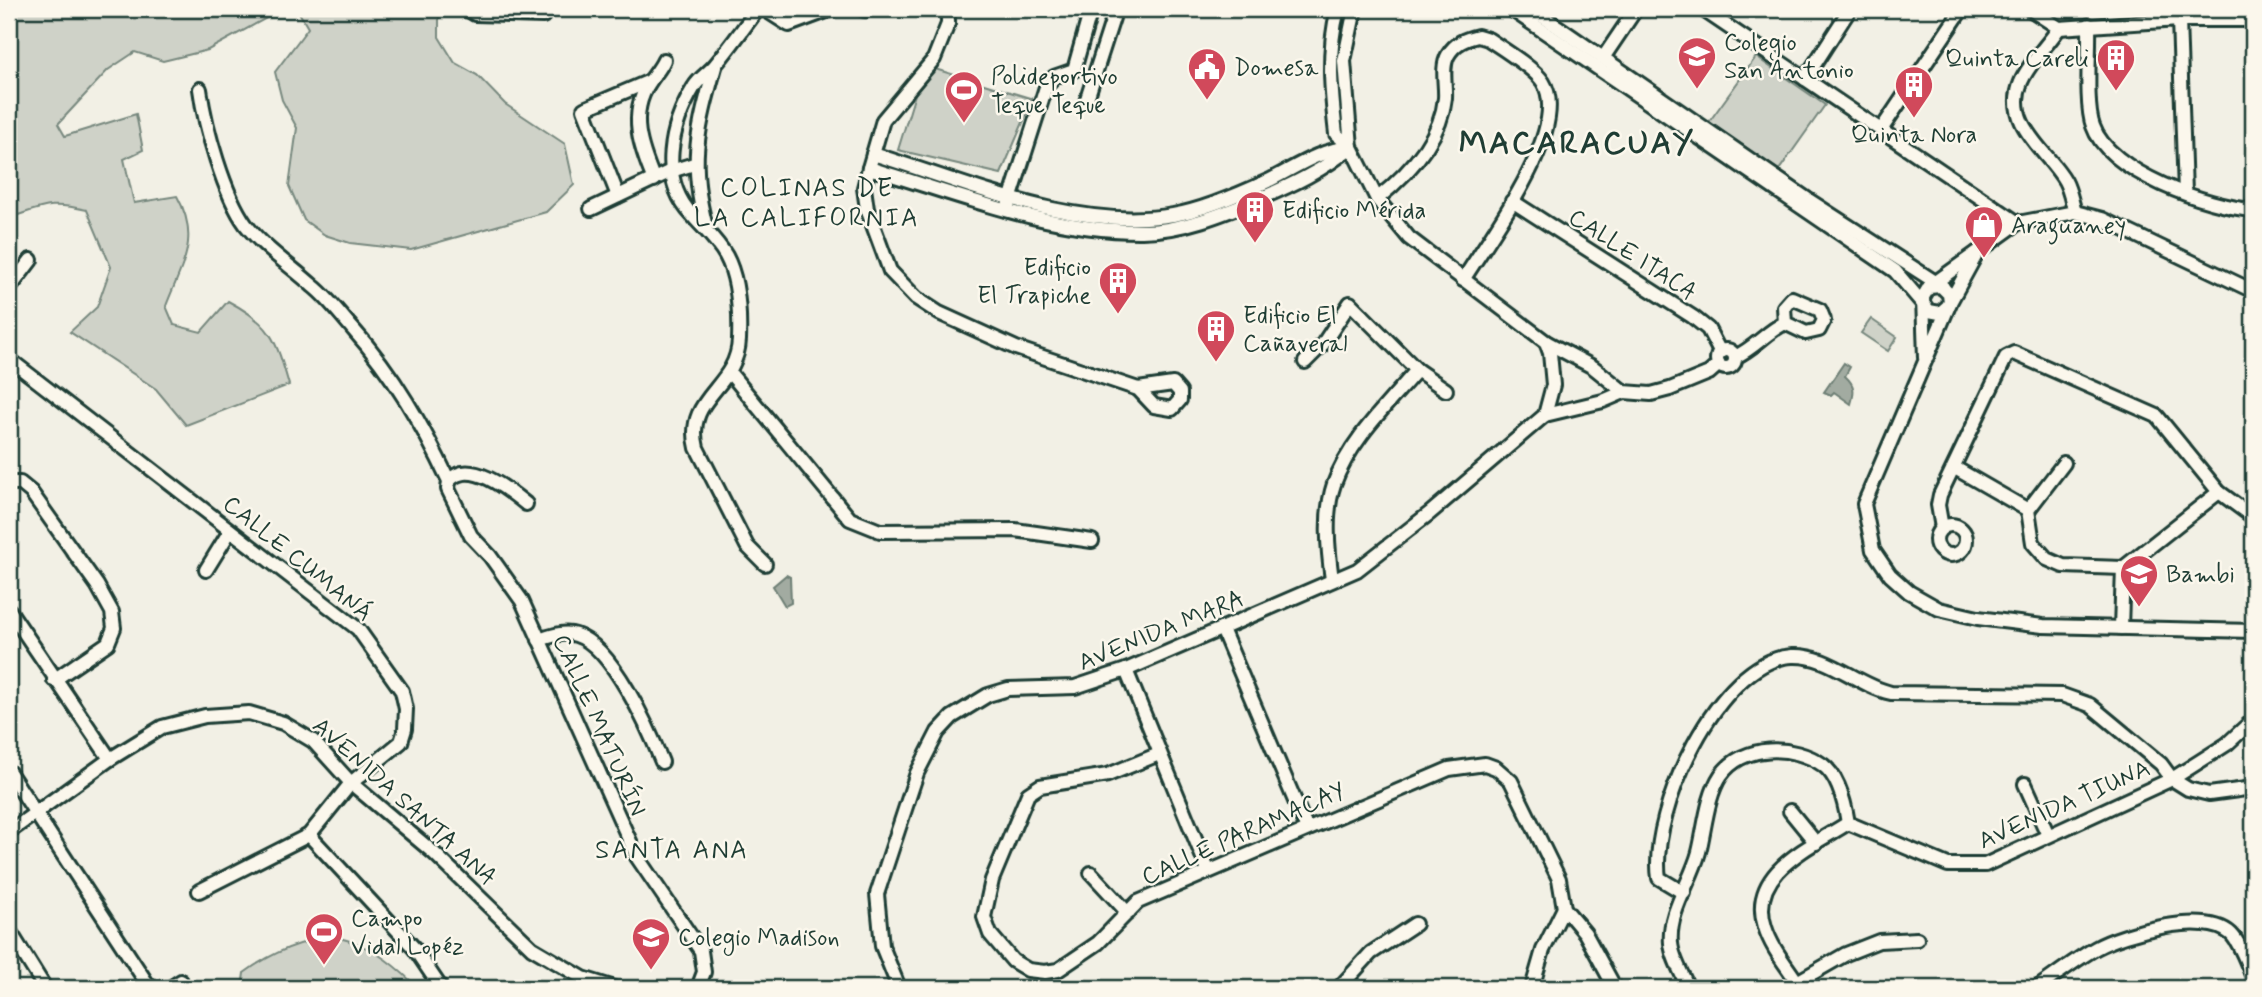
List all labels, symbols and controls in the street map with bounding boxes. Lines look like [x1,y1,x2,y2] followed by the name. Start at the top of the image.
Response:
[1724,28,1854,87] place label: Colegio San Antonio
[1676,35,1718,90] school or university icon: Colegio San Antonio
[2095,37,2137,92] building icon: Quinta Careli
[1945,44,2089,75] place label: Quinta Careli
[1186,46,1228,101] public building icon: Domesa
[1234,53,1319,84] place label: Domesa
[991,62,1118,121] place label: Polideportivo Teque Teque
[1893,64,1935,119] building icon: Quinta Nora
[943,69,985,124] sports icon: Polideportivo Teque Teque
[1851,120,1977,151] place label: Quinta Nora
[1459,123,1695,165] district label: MACARACUAY
[694,172,920,236] district label: COLINAS DE LA CALIFORNIA
[1234,189,1276,244] building icon: Edificio Mérida
[1282,196,1426,227] place label: Edificio Mérida
[1562,202,1702,308] street label: CALLE ITACA
[1963,204,2005,259] shop icon: Araguaney
[2011,211,2126,245] place label: Araguaney
[977,253,1091,312] place label: Edificio El Trapiche
[1097,260,1139,315] building icon: Edificio El Trapiche
[1243,301,1348,360] place label: Edificio El Cañaveral
[1195,308,1237,363] building icon: Edificio El Cañaveral
[216,488,379,629] street label: CALLE CUMANÁ
[2118,553,2160,608] school or university icon: Bambi
[2166,560,2235,591] place label: Bambi
[1074,584,1249,679] street label: AVENIDA MARA
[545,629,654,821] street label: CALLE MATURÍN
[305,711,503,893] street label: AVENIDA SANTA ANA
[1974,754,2155,857] street label: AVENIDA TIUNA
[1137,776,1350,893] street label: CALLE PARAMACAY
[595,834,749,868] district label: SANTA ANA
[351,904,464,963] place label: Campo Vidal Lopéz
[303,911,345,966] sports icon: Campo Vidal Lopéz
[630,916,672,971] school or university icon: Colegio Madison
[678,923,840,956] place label: Colegio Madison

